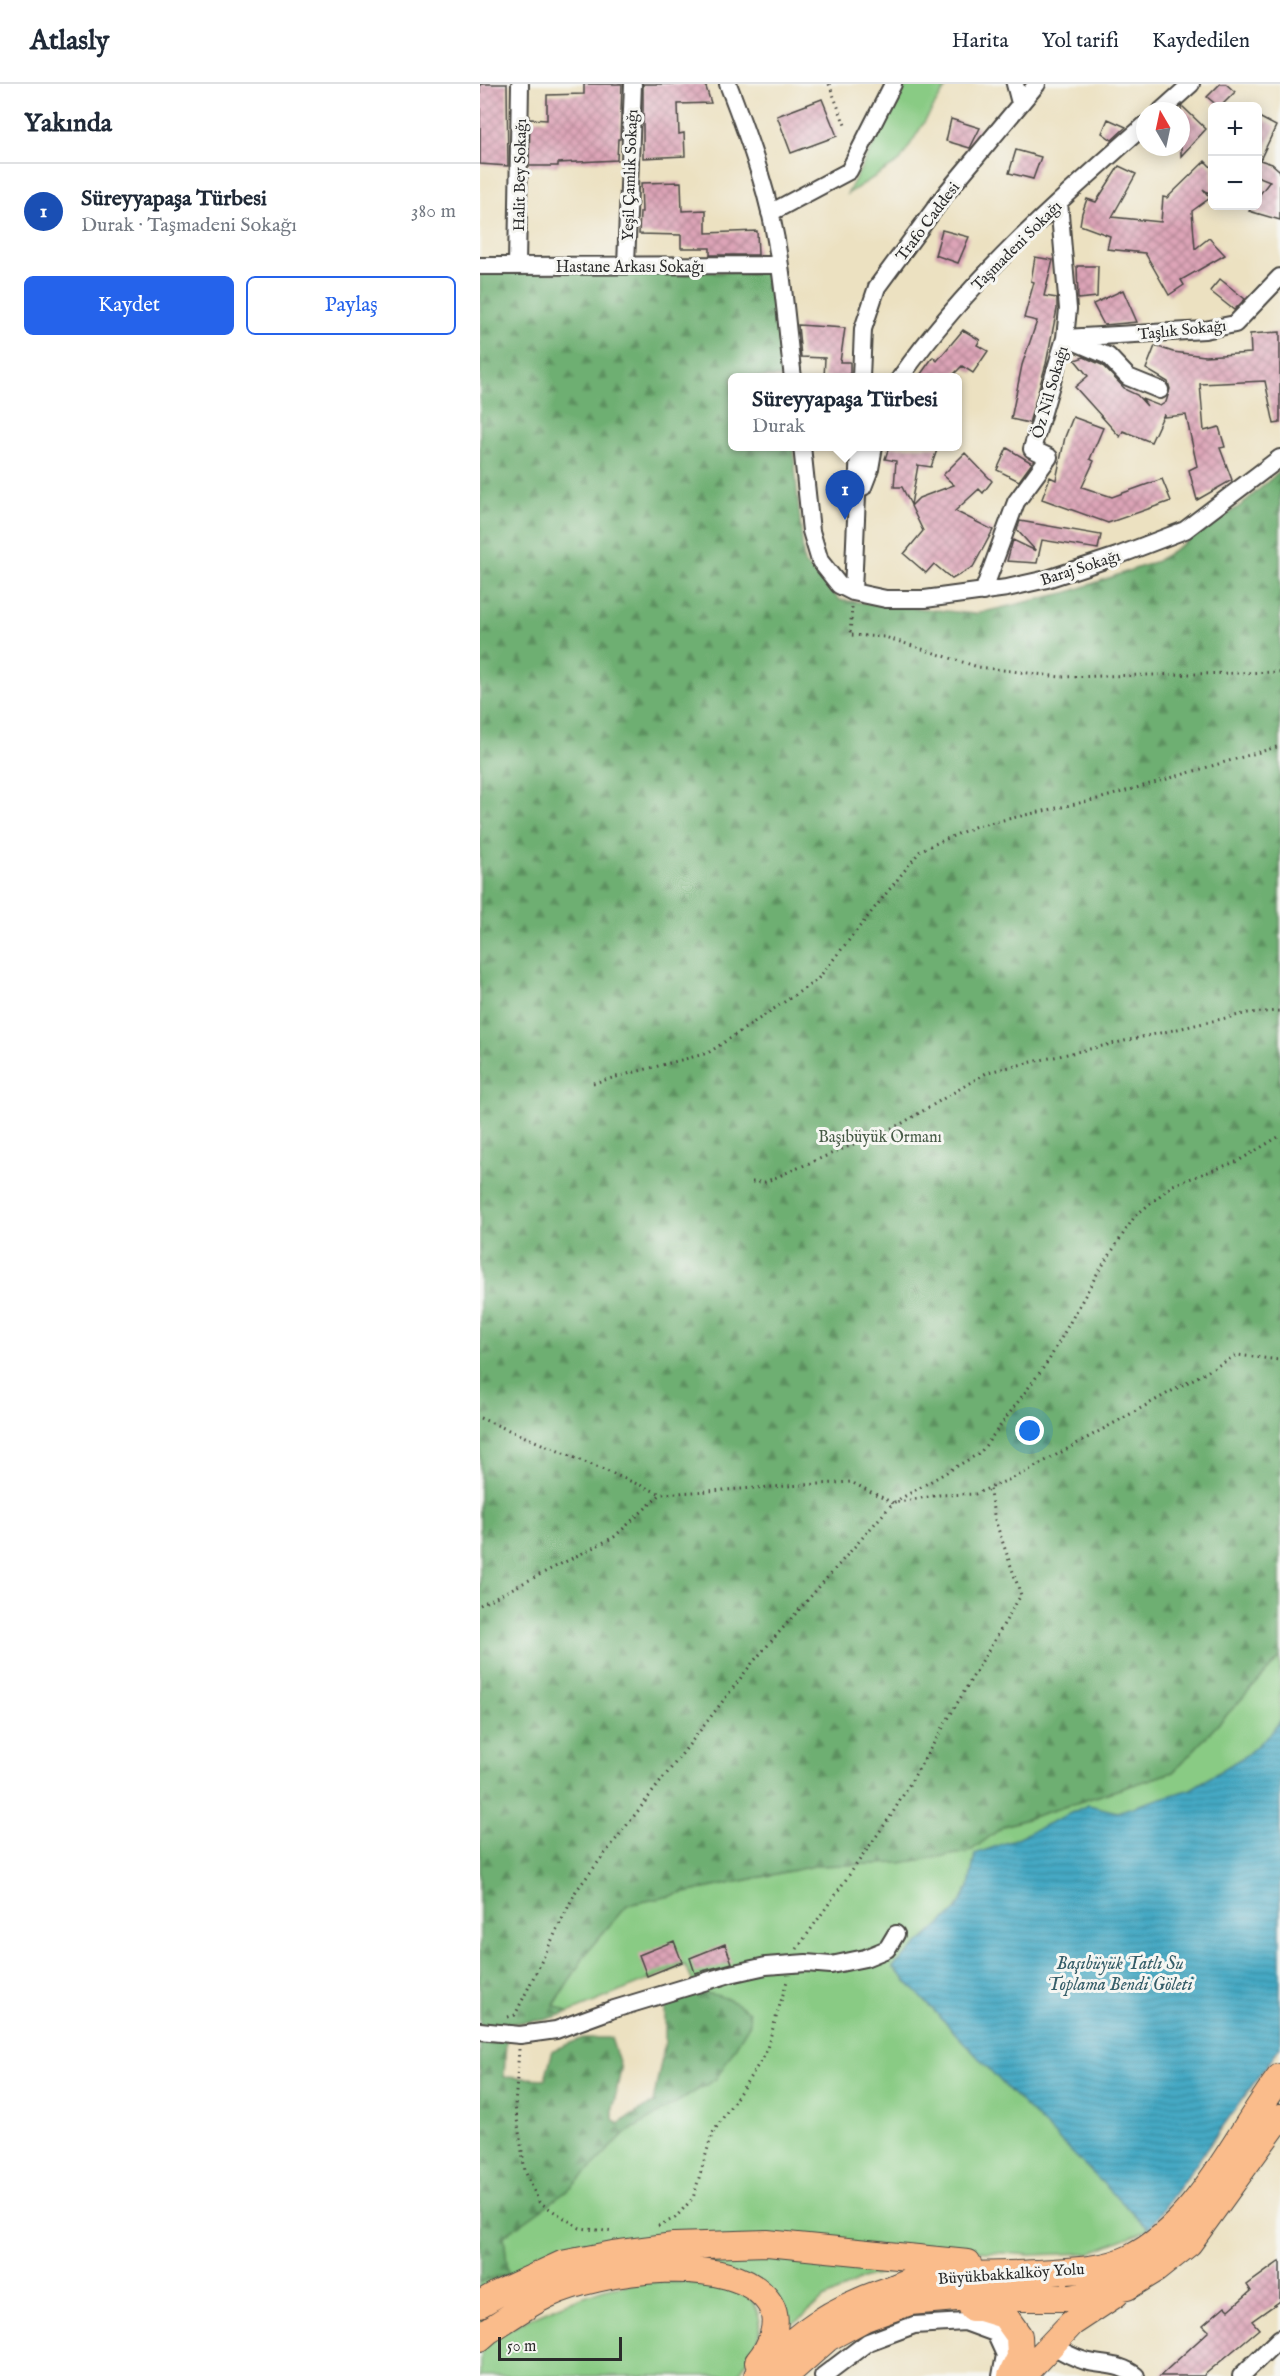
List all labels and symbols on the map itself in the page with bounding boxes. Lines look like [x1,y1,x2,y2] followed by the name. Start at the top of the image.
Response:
[1136,102,1190,156] north arrow
[619,109,643,241] street label: Yeşil Çamlık Sokağı
[510,118,532,232] street label: Halit Bey Sokağı
[892,179,965,266] street label: Trafo Caddesi
[968,197,1067,296] street label: Taşmadeni Sokağı
[556,258,704,278] street label: Hastane Arkası Sokağı
[1137,316,1227,346] street label: Taşlık Sokağı
[1027,344,1074,441] street label: Öz Nil Sokağı
[826,470,865,520] pin: 1
[1038,547,1123,591] street label: Baraj Sokağı
[818,1128,942,1148] park label: Başıbüyük Ormanı
[1015,1416,1044,1445] your location
[1047,1953,1195,1997] water label: Başıbüyük Tatlı Su Toplama Bendi Göleti
[937,2260,1085,2290] street label: Büyükbakkalköy Yolu
[498,2334,622,2362] scale bar

